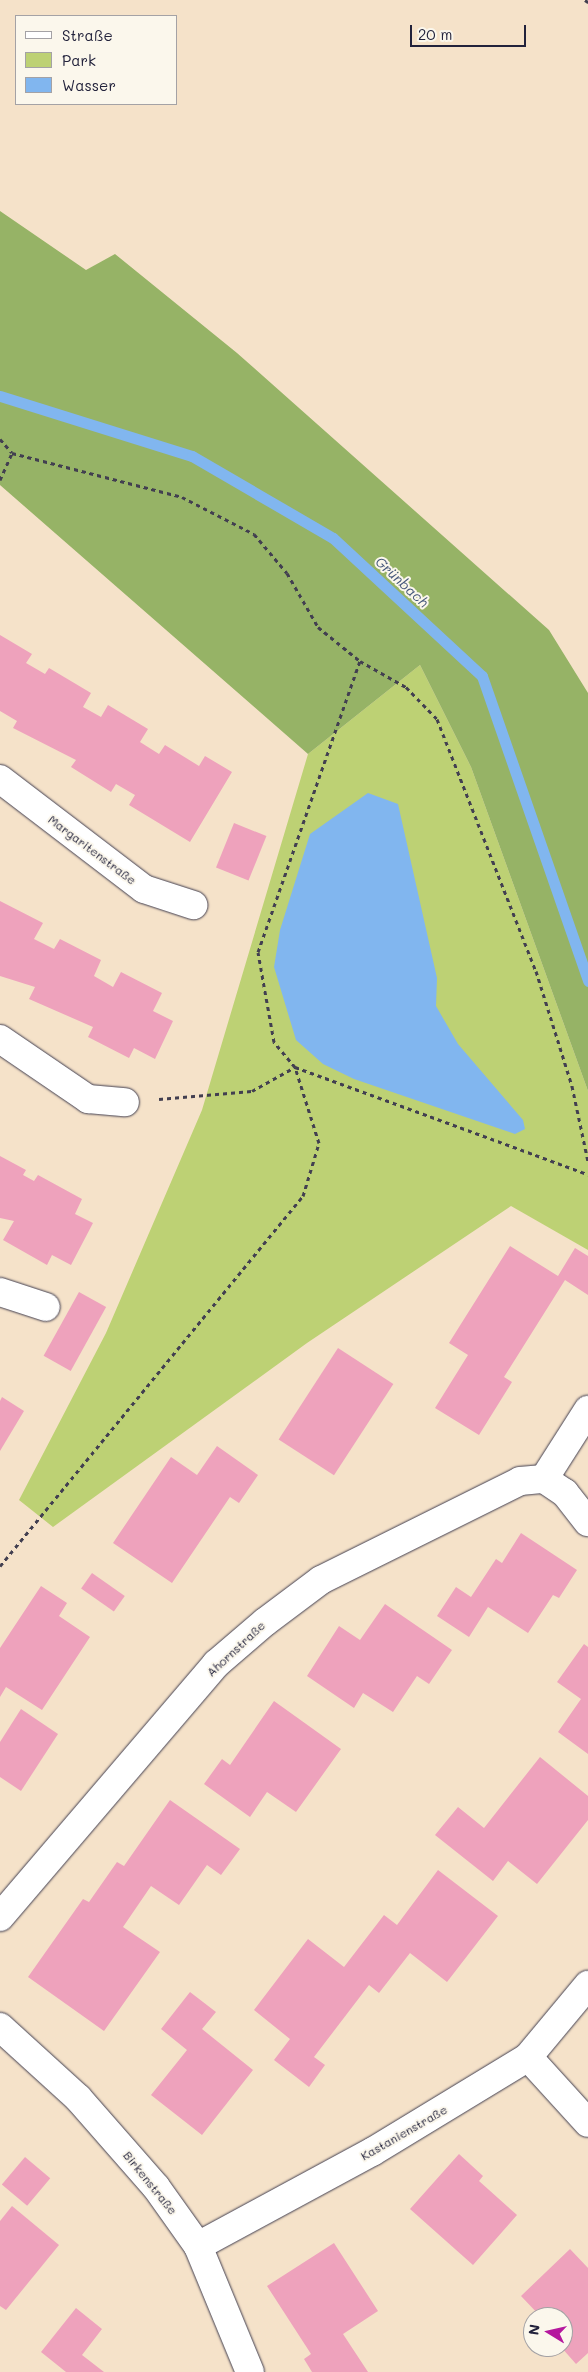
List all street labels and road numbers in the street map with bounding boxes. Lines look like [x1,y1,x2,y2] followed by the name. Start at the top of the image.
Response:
[45,812,139,888] street label: Margaritenstraße
[204,1618,268,1680] street label: Ahornstraße
[358,2102,450,2164] street label: Kastanienstraße
[120,2148,180,2218] street label: Birkenstraße

